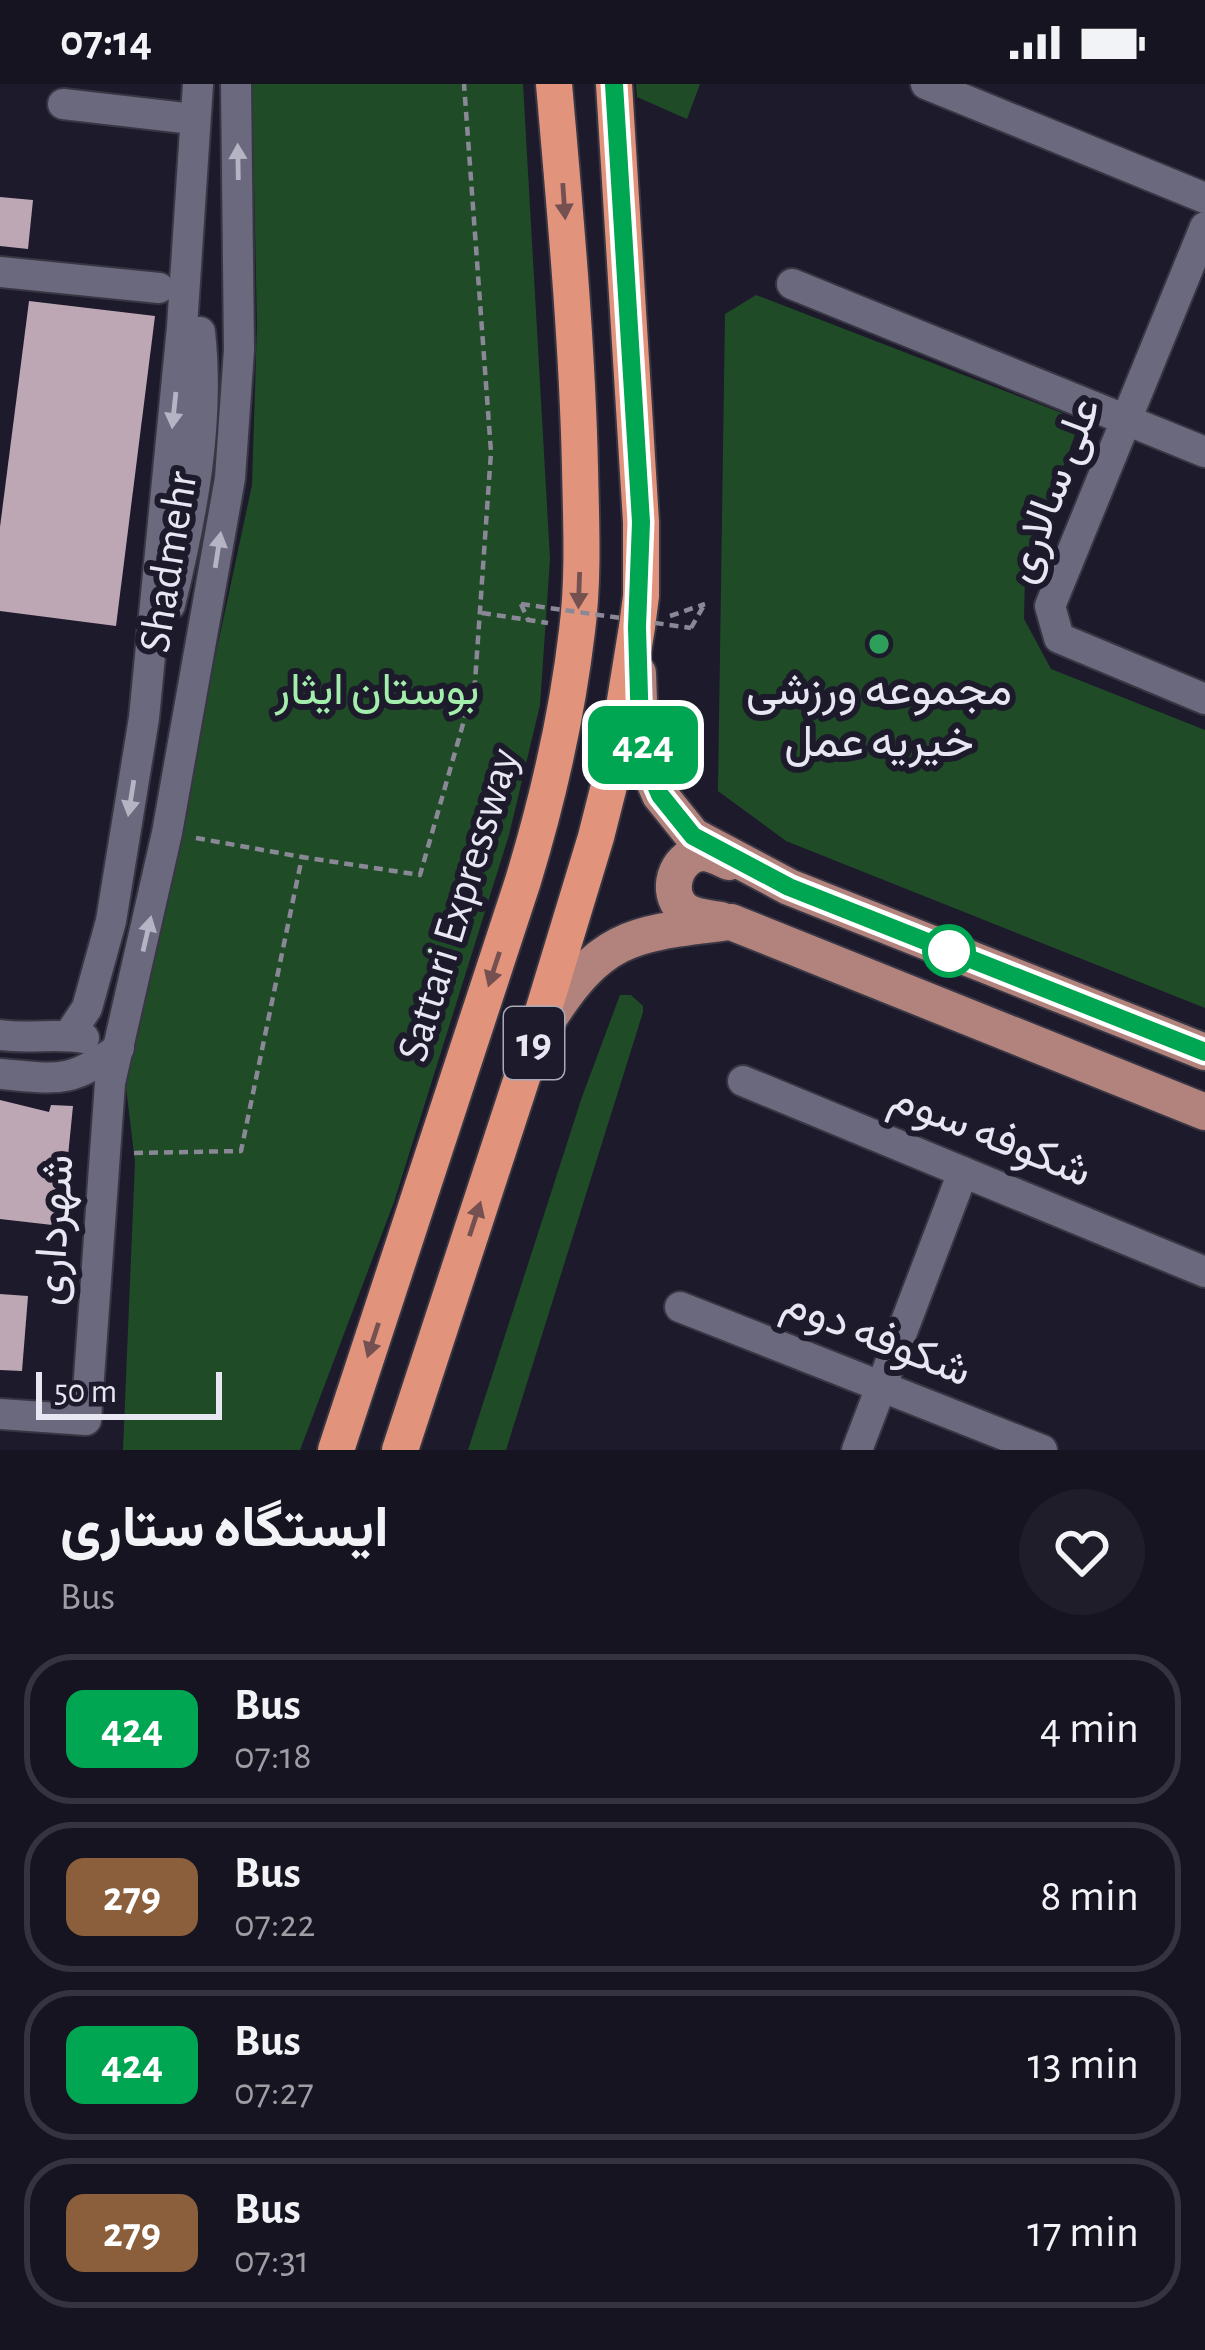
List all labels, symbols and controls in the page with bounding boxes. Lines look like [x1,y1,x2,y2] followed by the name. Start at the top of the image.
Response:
[60,19,152,64] text: 07:14
[228,142,248,180] one-way arrow
[554,183,573,220] one-way arrow
[997,391,1112,590] street label: علی سالاری
[164,392,183,429] one-way arrow
[133,468,206,656] street label: Shadmehr
[210,531,228,569] one-way arrow
[569,572,588,610] one-way arrow
[866,631,892,657] marker: مجموعه ورزشی خیریه عمل
[274,668,479,716] park label: بوستان ایثار
[746,668,1012,768] place label: مجموعه ورزشی خیریه عمل
[574,706,712,784] line badge: 424
[612,724,674,766] text: 424
[390,743,528,1067] street label: Sattari Expressway
[121,779,140,817] one-way arrow
[138,914,157,952] one-way arrow
[924,926,974,976] unlabelled marker
[483,951,502,988] one-way arrow
[504,1007,564,1079] road number: 19
[882,1074,1098,1200] street label: شکوفه سوم
[26,1153,85,1307] street label: شهرداری
[467,1200,486,1237] one-way arrow
[775,1279,977,1400] street label: شکوفه دوم
[362,1322,381,1359] one-way arrow
[36,1366,222,1419] scale bar
[54,1376,117,1409] text: 50 m
[1019,1489,1145,1615] button: heart
[60,1500,389,1557] text: ایستگاه ستاری
[60,1578,115,1617] text: Bus
[234,1683,301,1728] text: Bus
[1040,1706,1139,1751] text: 4 min
[101,1708,163,1750] text: 424
[234,1737,312,1776] text: 07:18
[234,1851,301,1896] text: Bus
[1040,1874,1139,1919] text: 8 min
[103,1876,161,1918] text: 279
[234,1905,315,1944] text: 07:22
[234,2019,301,2064] text: Bus
[1027,2042,1139,2087] text: 13 min
[101,2044,163,2086] text: 424
[234,2073,314,2112] text: 07:27
[234,2187,301,2232] text: Bus
[1027,2210,1139,2255] text: 17 min
[103,2212,161,2254] text: 279
[234,2241,309,2280] text: 07:31

